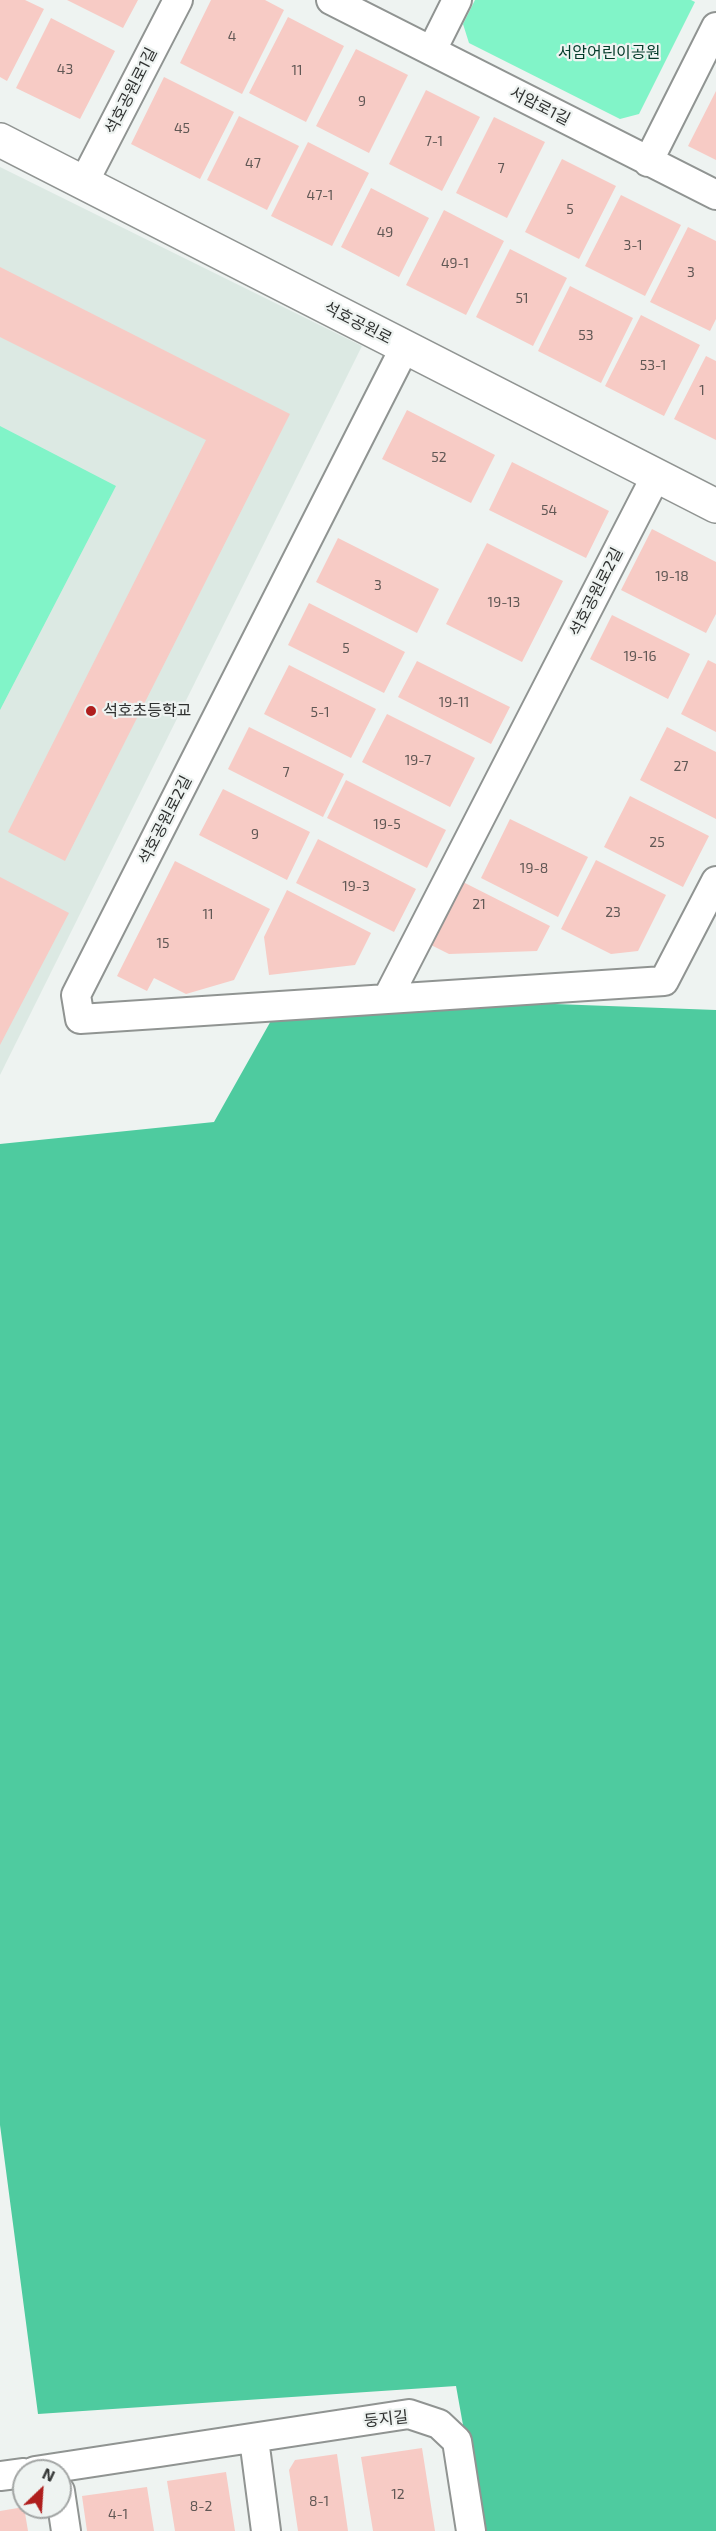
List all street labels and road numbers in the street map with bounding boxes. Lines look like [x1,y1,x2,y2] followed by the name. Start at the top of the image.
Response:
[101,44,161,138] street label: 석호공원로1길
[507,83,573,129] street label: 서암로1길
[321,298,395,348] street label: 석호공원로
[565,544,627,640] street label: 석호공원로2길
[134,772,196,868] street label: 석호공원로2길
[363,2407,409,2431] street label: 둥지길

